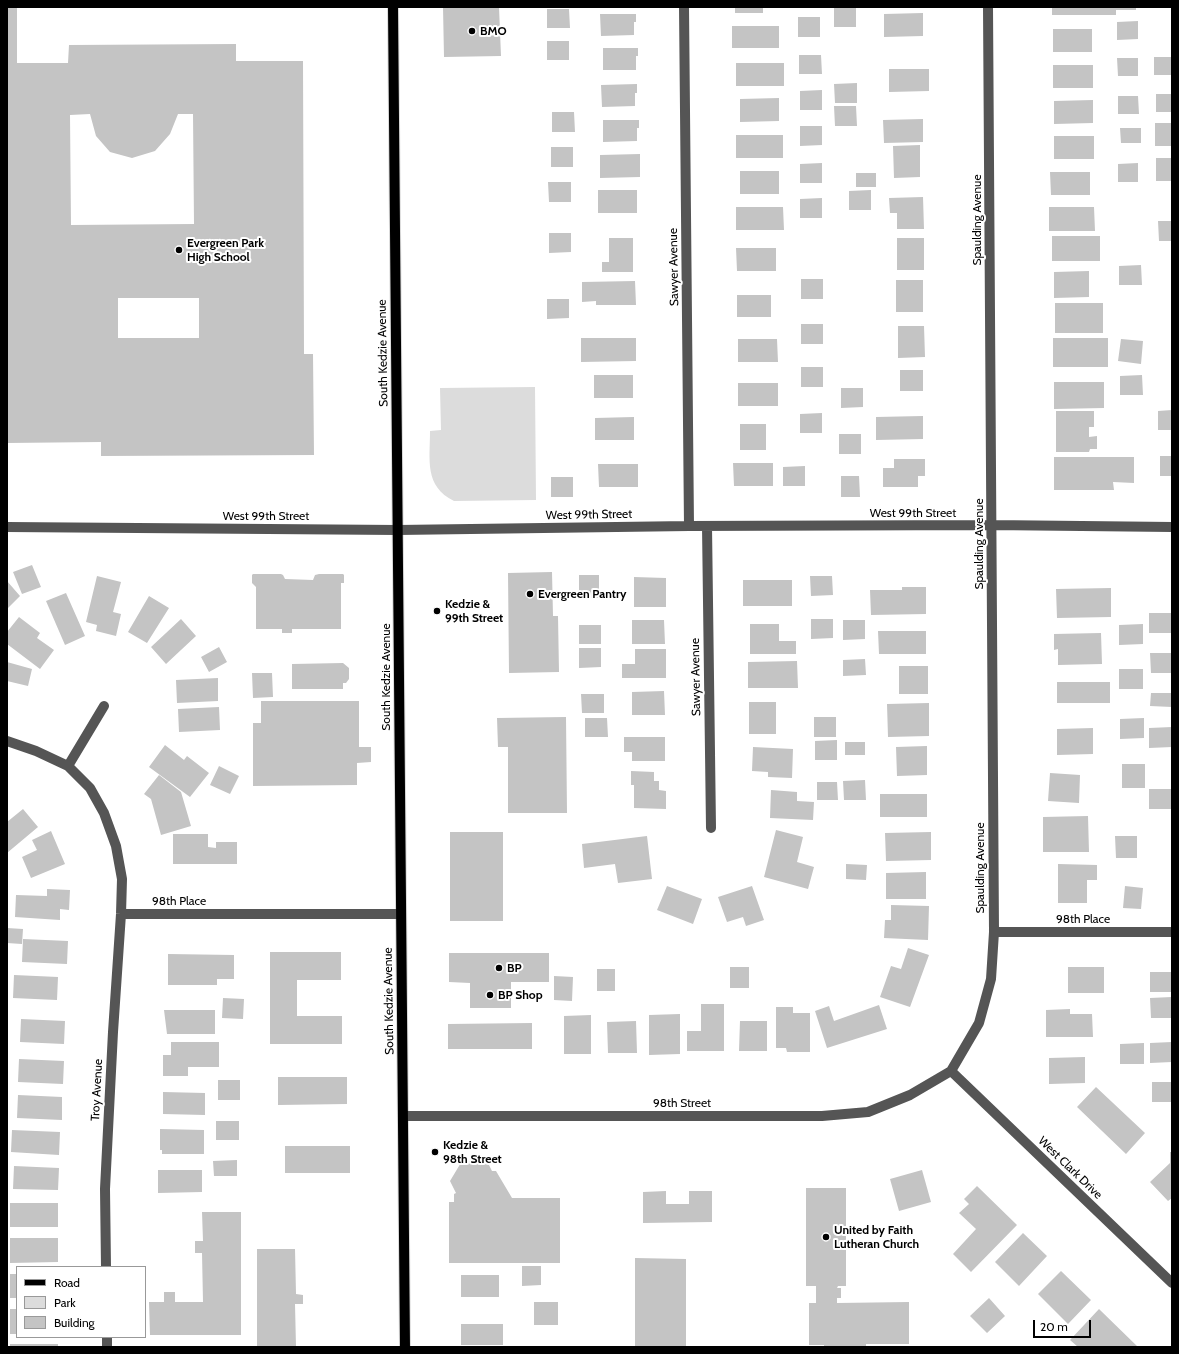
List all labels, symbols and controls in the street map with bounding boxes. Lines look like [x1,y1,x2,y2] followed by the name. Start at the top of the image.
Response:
[480,24,507,38] place label: BMO
[467,26,477,36] marker: BMO
[970,174,984,266] street label: Spaulding Avenue
[666,228,682,306] street label: Sawyer Avenue
[187,236,264,264] place label: Evergreen Park High School
[174,245,184,255] marker: Evergreen Park High School
[375,299,391,407] street label: South Kedzie Avenue
[972,498,986,590] street label: Spaulding Avenue
[870,506,956,520] street label: West 99th Street
[546,507,632,523] street label: West 99th Street
[223,509,309,523] street label: West 99th Street
[538,587,626,601] place label: Evergreen Pantry
[525,589,535,599] marker: Evergreen Pantry
[445,597,503,625] place label: Kedzie & 99th Street
[432,606,442,616] marker: Kedzie & 99th Street
[379,623,393,731] street label: South Kedzie Avenue
[688,638,704,716] street label: Sawyer Avenue
[973,822,987,914] street label: Spaulding Avenue
[152,894,206,908] street label: 98th Place
[1056,912,1110,926] street label: 98th Place
[381,947,397,1055] street label: South Kedzie Avenue
[507,961,522,975] place label: BP
[494,963,504,973] marker: BP
[498,988,543,1002] place label: BP Shop
[485,990,495,1000] marker: BP Shop
[88,1059,106,1121] street label: Troy Avenue
[653,1096,711,1110] street label: 98th Street
[1035,1134,1105,1202] street label: West Clark Drive
[443,1138,502,1166] place label: Kedzie & 98th Street
[430,1147,440,1157] marker: Kedzie & 98th Street
[834,1223,919,1251] place label: United by Faith Lutheran Church
[821,1232,831,1242] marker: United by Faith Lutheran Church
[16,1266,146,1338] legend
[54,1275,80,1290] text: Road
[54,1295,76,1310] text: Park
[1035,1312,1093,1338] scale bar
[54,1315,95,1330] text: Building
[1040,1319,1068,1334] text: 20 m

